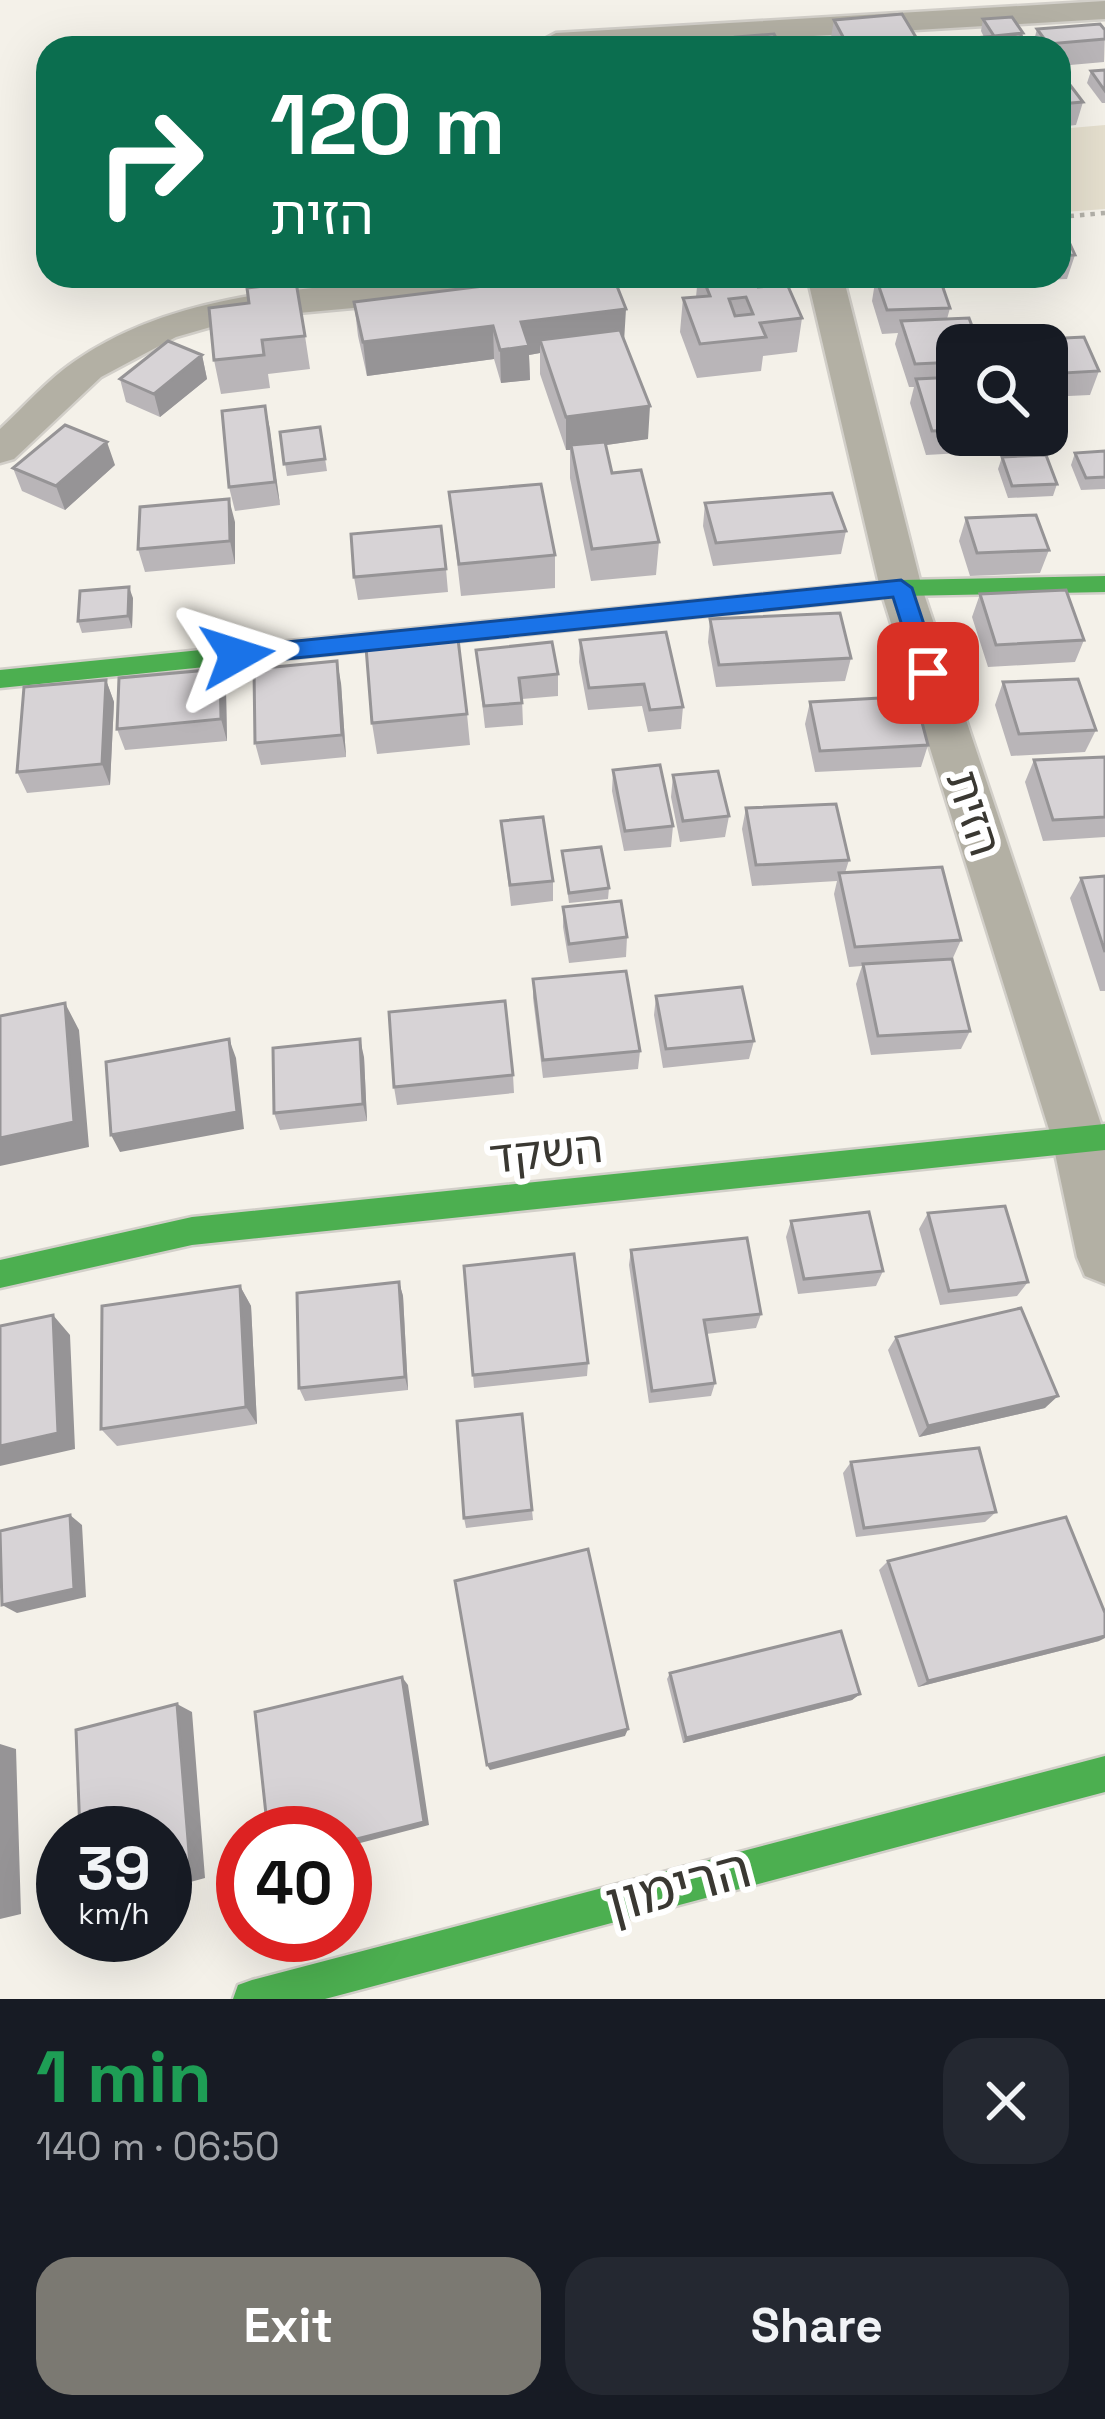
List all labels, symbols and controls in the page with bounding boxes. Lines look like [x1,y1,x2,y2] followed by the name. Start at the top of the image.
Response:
[270,71,505,179] text: 120 m
[72,84,228,240] icon: right
[270,181,374,250] text: הזית
[936,324,1068,456] map controls
[936,324,1068,456] button: search
[174,592,300,718] position arrow
[877,622,979,724] pin
[895,640,961,706] icon: arrive
[934,763,1014,863] street label: הזית
[486,1118,606,1186] street label: השקד
[216,1806,372,1962] speed limit sign: 40
[77,1830,151,1907] text: 39
[598,1834,758,1938] street label: הרימון
[78,1894,150,1933] text: km/h
[36,2031,212,2123] text: 1 min
[943,2038,1069,2164] button: close
[36,2122,280,2171] text: 140 m · 06:50
[36,2257,541,2395] button: Exit
[565,2257,1069,2395] button: Share

